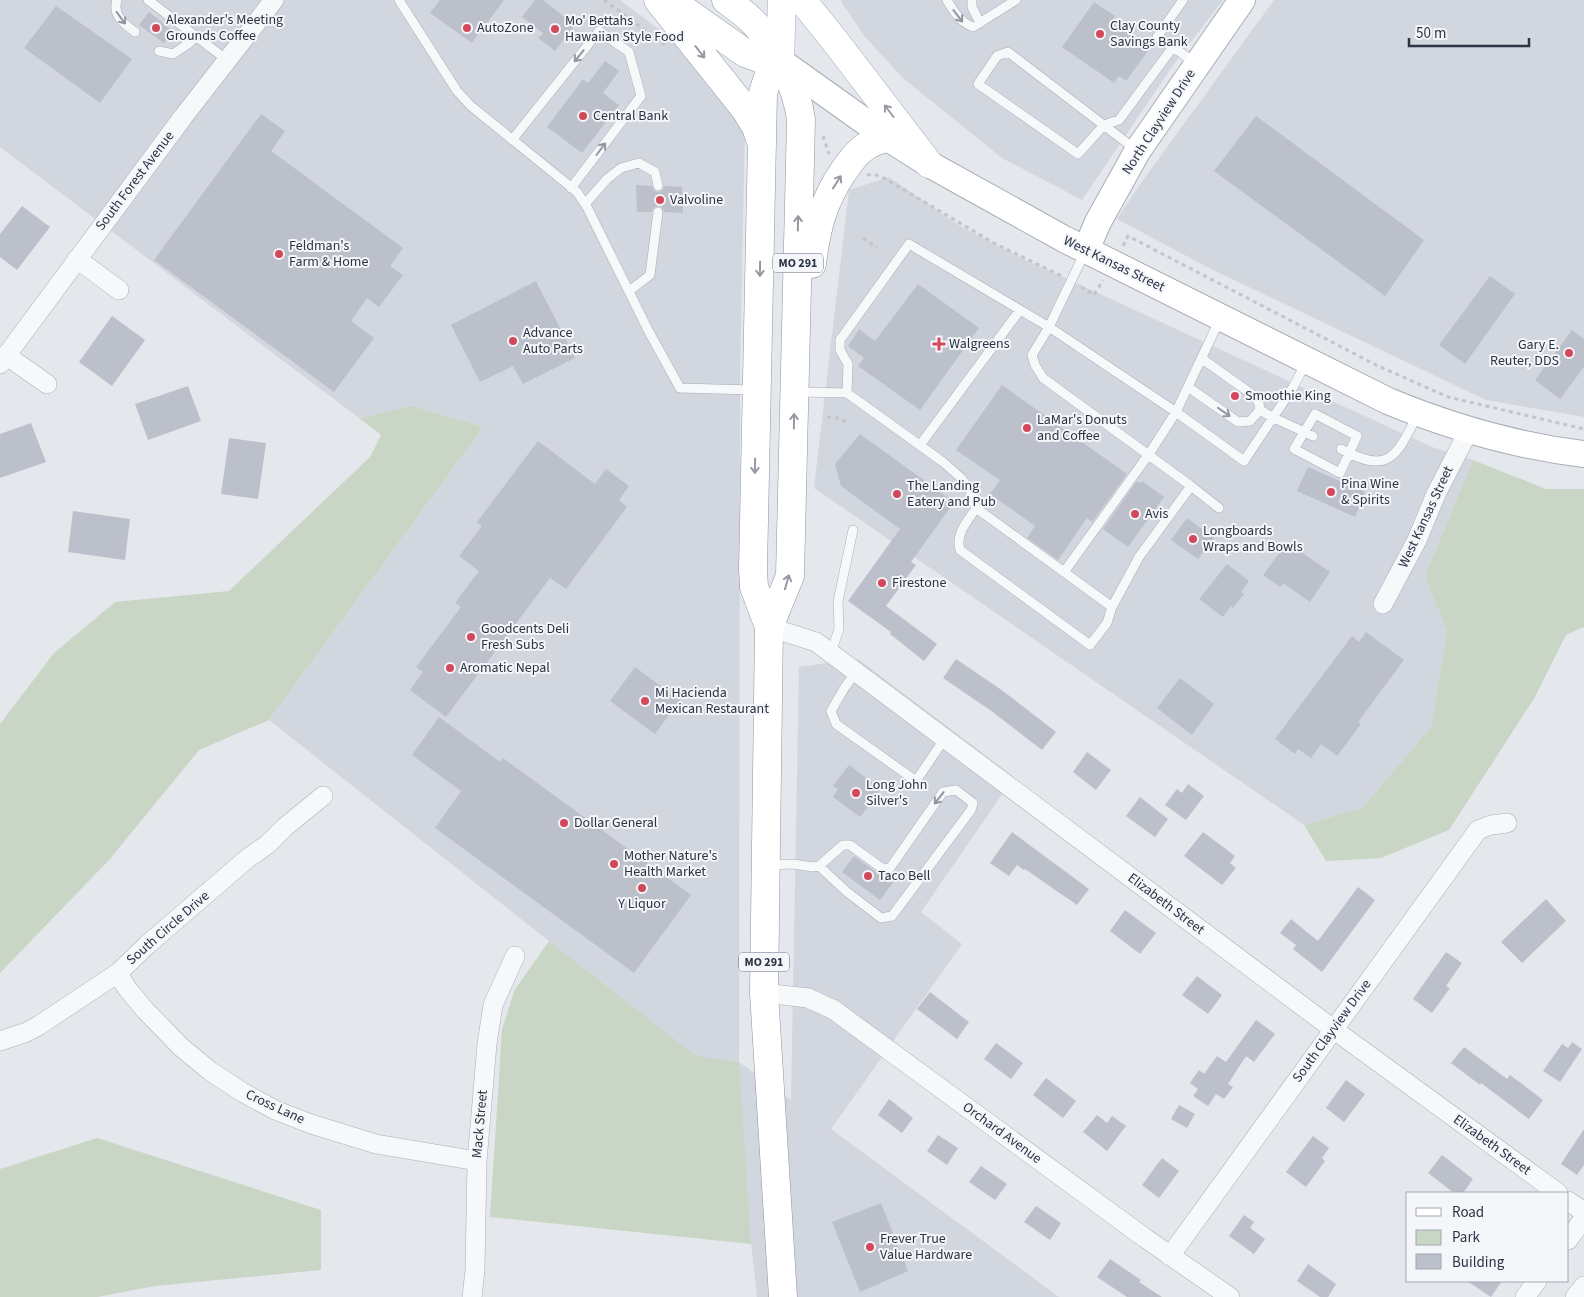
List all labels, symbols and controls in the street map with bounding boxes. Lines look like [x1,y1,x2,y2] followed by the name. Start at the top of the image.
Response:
[953,9,963,23] one-way arrow
[166,10,283,46] place label: Alexander's Meeting Grounds Coffee
[116,11,126,25] one-way arrow
[565,11,684,47] place label: Mo' Bettahs Hawaiian Style Food
[1409,15,1529,47] scale bar
[1110,16,1188,52] place label: Clay County Savings Bank
[477,18,534,38] place label: AutoZone
[150,22,162,34] marker: Alexander's Meeting Grounds Coffee
[461,22,473,34] marker: AutoZone
[549,23,561,35] marker: Mo' Bettahs Hawaiian Style Food
[1416,23,1446,44] text: 50 m
[1094,28,1106,40] marker: Clay County Savings Bank
[694,45,705,58] one-way arrow
[574,49,585,62] one-way arrow
[1117,65,1201,179] street label: North Clayview Drive
[884,104,894,118] one-way arrow
[593,106,668,126] place label: Central Bank
[577,110,589,122] marker: Central Bank
[91,127,179,235] street label: South Forest Avenue
[596,142,606,156] one-way arrow
[832,175,842,189] one-way arrow
[670,190,723,210] place label: Valvoline
[654,194,666,206] marker: Valvoline
[794,216,803,232] one-way arrow
[1060,231,1168,297] street label: West Kansas Street
[289,236,368,272] place label: Feldman's Farm & Home
[273,248,285,260] marker: Feldman's Farm & Home
[773,254,823,272] road number: MO 291
[755,260,765,277] one-way arrow
[523,323,583,359] place label: Advance Auto Parts
[949,334,1010,354] place label: Walgreens
[507,335,519,347] marker: Advance Auto Parts
[1490,335,1559,371] place label: Gary E. Reuter, DDS
[933,338,945,350] marker: Walgreens
[1563,347,1575,359] marker: Gary E. Reuter, DDS
[1245,386,1331,406] place label: Smoothie King
[1229,390,1241,402] marker: Smoothie King
[1217,407,1231,417] one-way arrow
[1037,410,1127,446] place label: LaMar's Donuts and Coffee
[789,413,799,430] one-way arrow
[1021,422,1033,434] marker: LaMar's Donuts and Coffee
[751,458,760,474] one-way arrow
[1394,462,1459,571] street label: West Kansas Street
[1341,474,1399,510] place label: Pina Wine & Spirits
[907,476,996,512] place label: The Landing Eatery and Pub
[1325,486,1337,498] marker: Pina Wine & Spirits
[891,488,903,500] marker: The Landing Eatery and Pub
[1145,504,1168,524] place label: Avis
[1129,508,1141,520] marker: Avis
[1203,521,1303,557] place label: Longboards Wraps and Bowls
[1187,533,1199,545] marker: Longboards Wraps and Bowls
[892,573,946,593] place label: Firestone
[783,575,793,591] one-way arrow
[876,577,888,589] marker: Firestone
[481,619,569,655] place label: Goodcents Deli Fresh Subs
[465,631,477,643] marker: Goodcents Deli Fresh Subs
[460,658,550,678] place label: Aromatic Nepal
[444,662,456,674] marker: Aromatic Nepal
[655,683,769,719] place label: Mi Hacienda Mexican Restaurant
[639,695,651,707] marker: Mi Hacienda Mexican Restaurant
[866,775,927,811] place label: Long John Silver's
[850,787,862,799] marker: Long John Silver's
[934,792,945,805] one-way arrow
[574,813,658,833] place label: Dollar General
[558,817,570,829] marker: Dollar General
[624,846,718,882] place label: Mother Nature's Health Market
[608,858,620,870] marker: Mother Nature's Health Market
[878,866,931,886] place label: Taco Bell
[1123,868,1209,940] street label: Elizabeth Street
[862,870,874,882] marker: Taco Bell
[636,882,648,894] marker: Y Liquor
[122,886,214,970] street label: South Circle Drive
[617,894,666,914] place label: Y Liquor
[739,952,789,972] road number: MO 291
[1288,975,1376,1087] street label: South Clayview Drive
[242,1085,308,1129] street label: Cross Lane
[467,1089,493,1159] street label: Mack Street
[958,1097,1046,1169] street label: Orchard Avenue
[1449,1110,1535,1180] street label: Elizabeth Street
[1406,1192,1569,1282] legend
[1452,1202,1484,1223] text: Road
[1452,1227,1481,1248] text: Park
[880,1229,972,1265] place label: Frever True Value Hardware
[864,1241,876,1253] marker: Frever True Value Hardware
[1452,1252,1505,1273] text: Building

